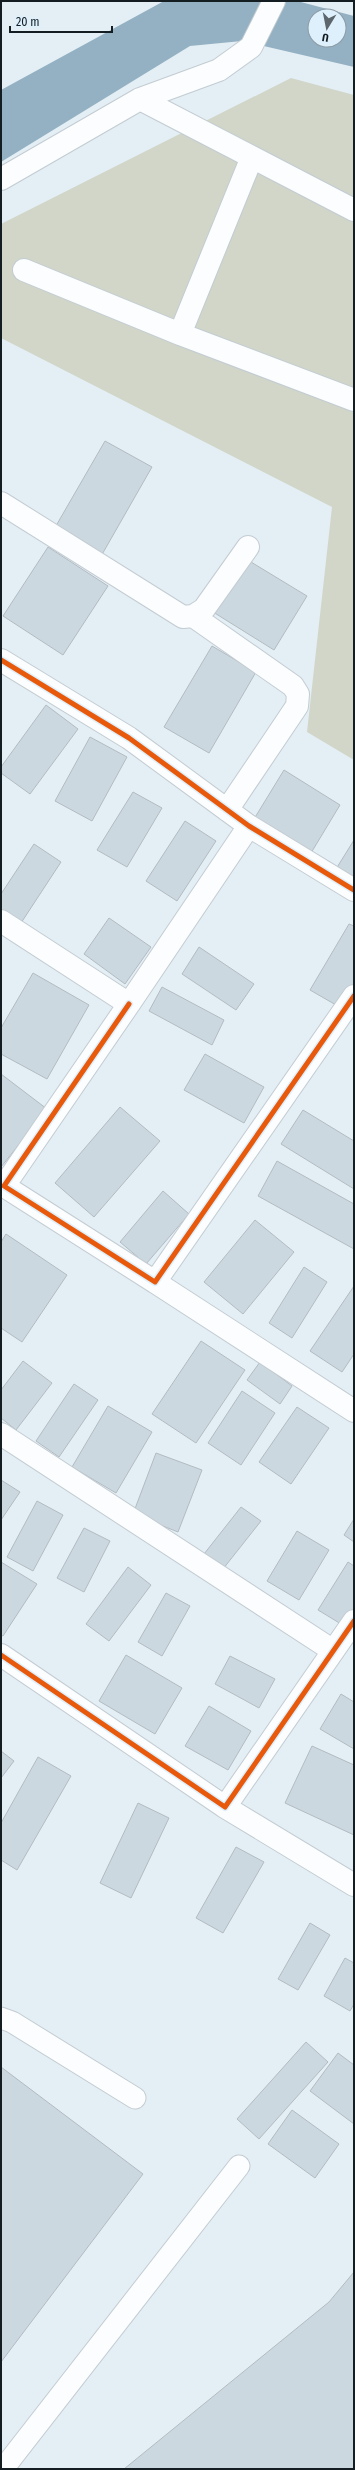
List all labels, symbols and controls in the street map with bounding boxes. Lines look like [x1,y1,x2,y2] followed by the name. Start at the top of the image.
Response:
[10,8,112,34] scale bar
[307,8,347,48] north arrow
[16,15,40,29] text: 20 m
[321,30,330,44] text: U

